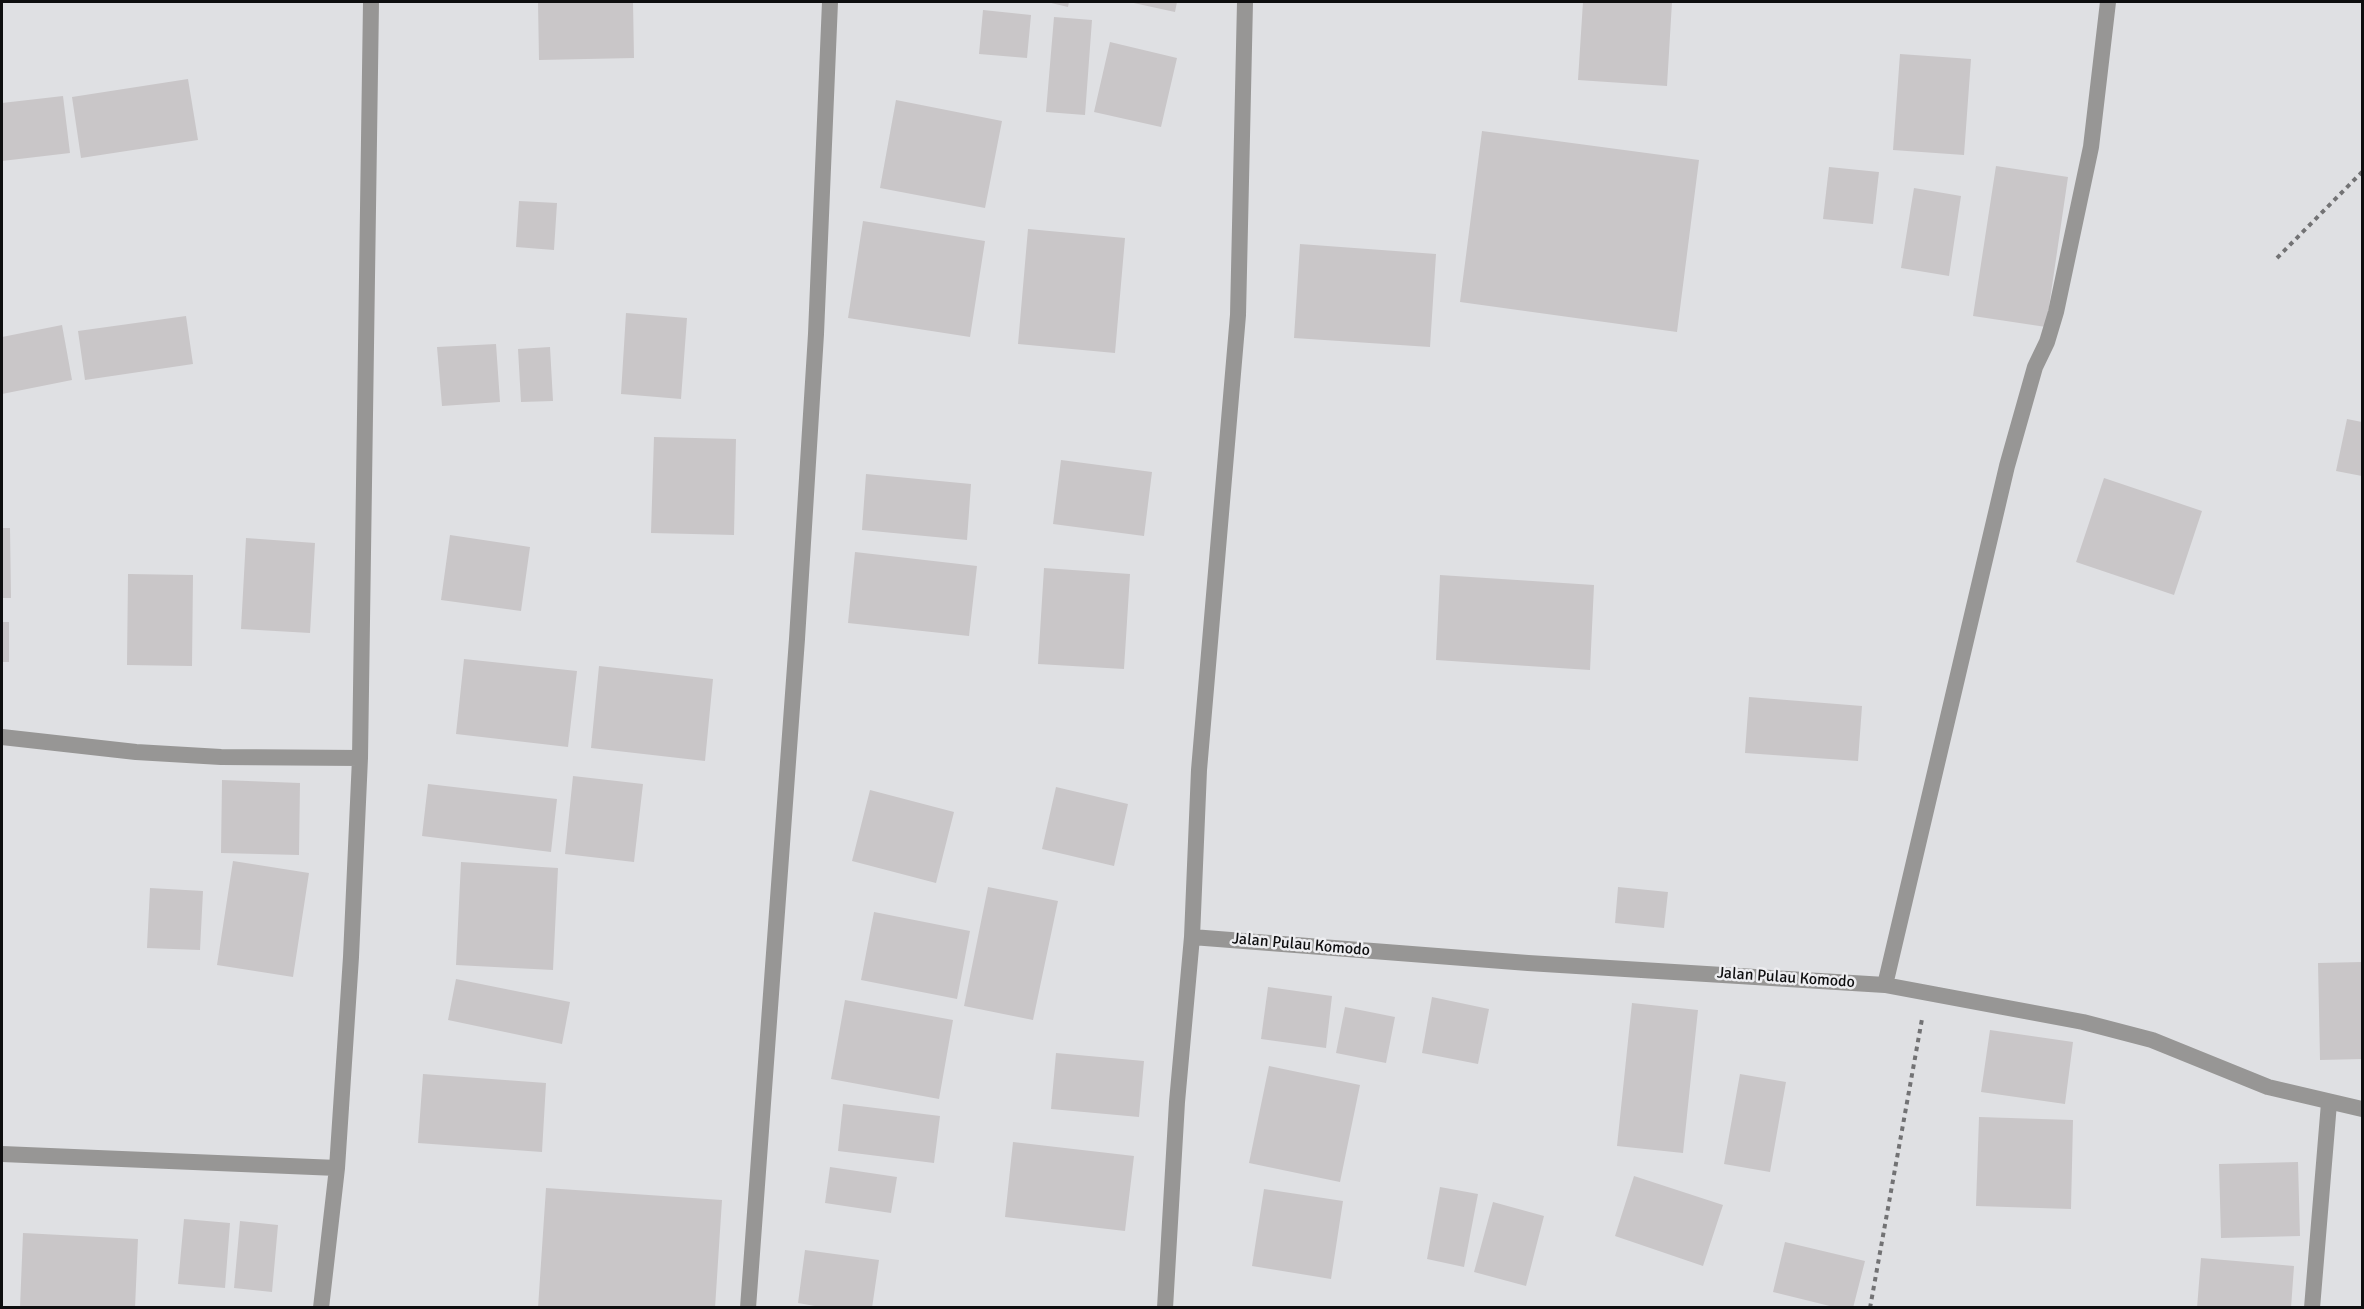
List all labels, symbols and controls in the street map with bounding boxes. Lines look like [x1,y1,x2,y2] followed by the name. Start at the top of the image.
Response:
[1231,929,1371,961] street label: Jalan Pulau Komodo
[1716,964,1856,992] street label: Jalan Pulau Komodo

